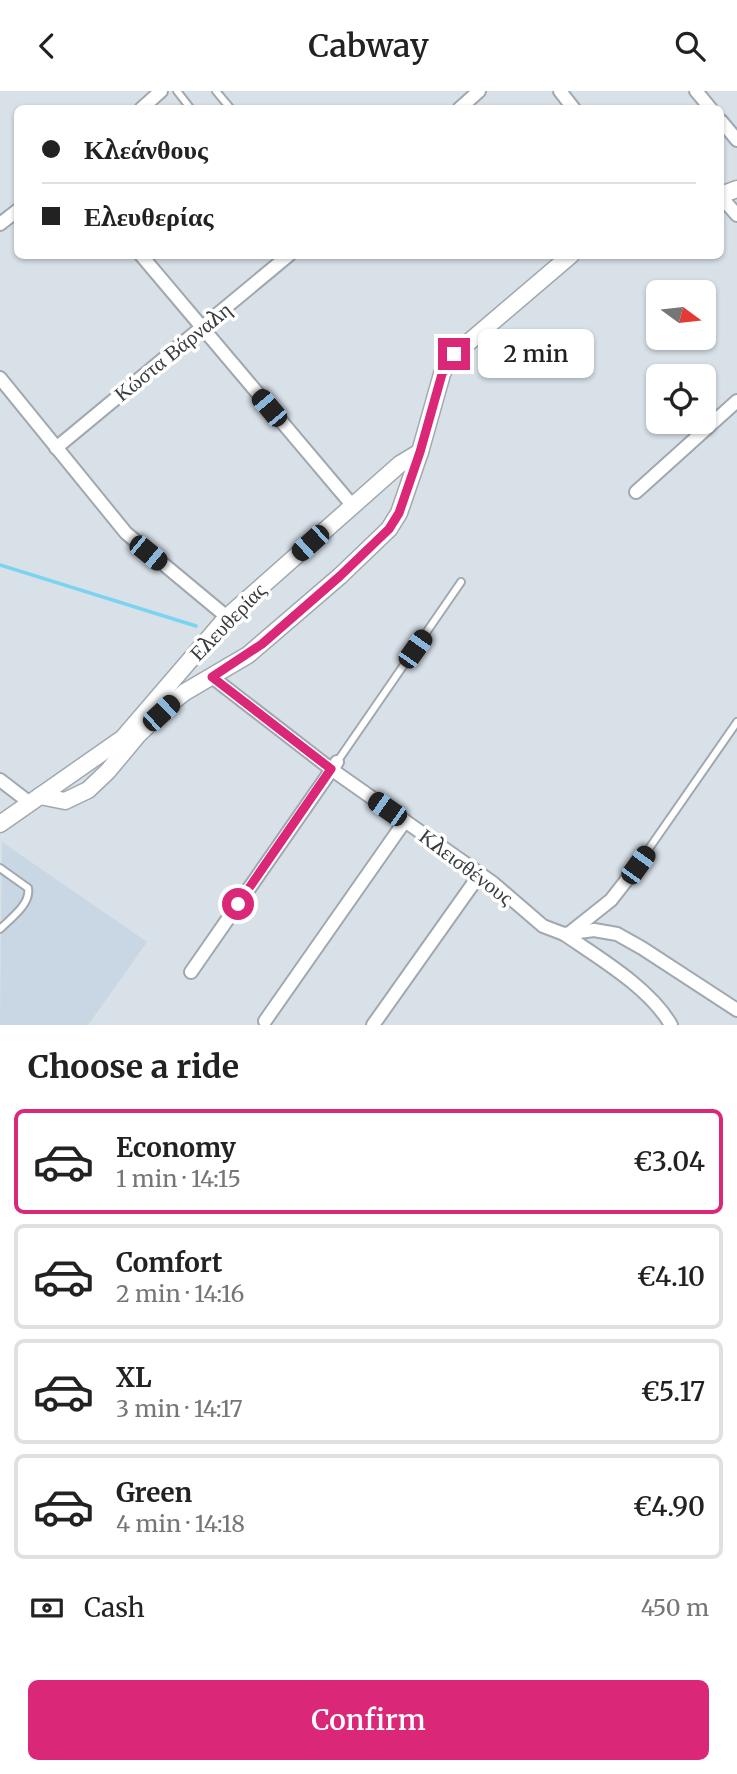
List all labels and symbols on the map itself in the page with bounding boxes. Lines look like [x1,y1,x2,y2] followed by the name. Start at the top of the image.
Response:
[646,280,716,350] north arrow
[109,296,237,407] street label: Κώστα Βάρναλη
[478,329,594,379] callout: 2 min
[438,338,470,370] route end
[248,385,291,431] car
[288,521,333,565] car
[126,532,171,574] car
[184,576,272,666] street label: Ελευθερίας
[395,626,436,672] car
[139,691,184,735] car
[364,788,411,830] car
[414,822,519,911] street label: Κλεισθένους
[618,842,659,888] car
[222,888,254,920] route start

